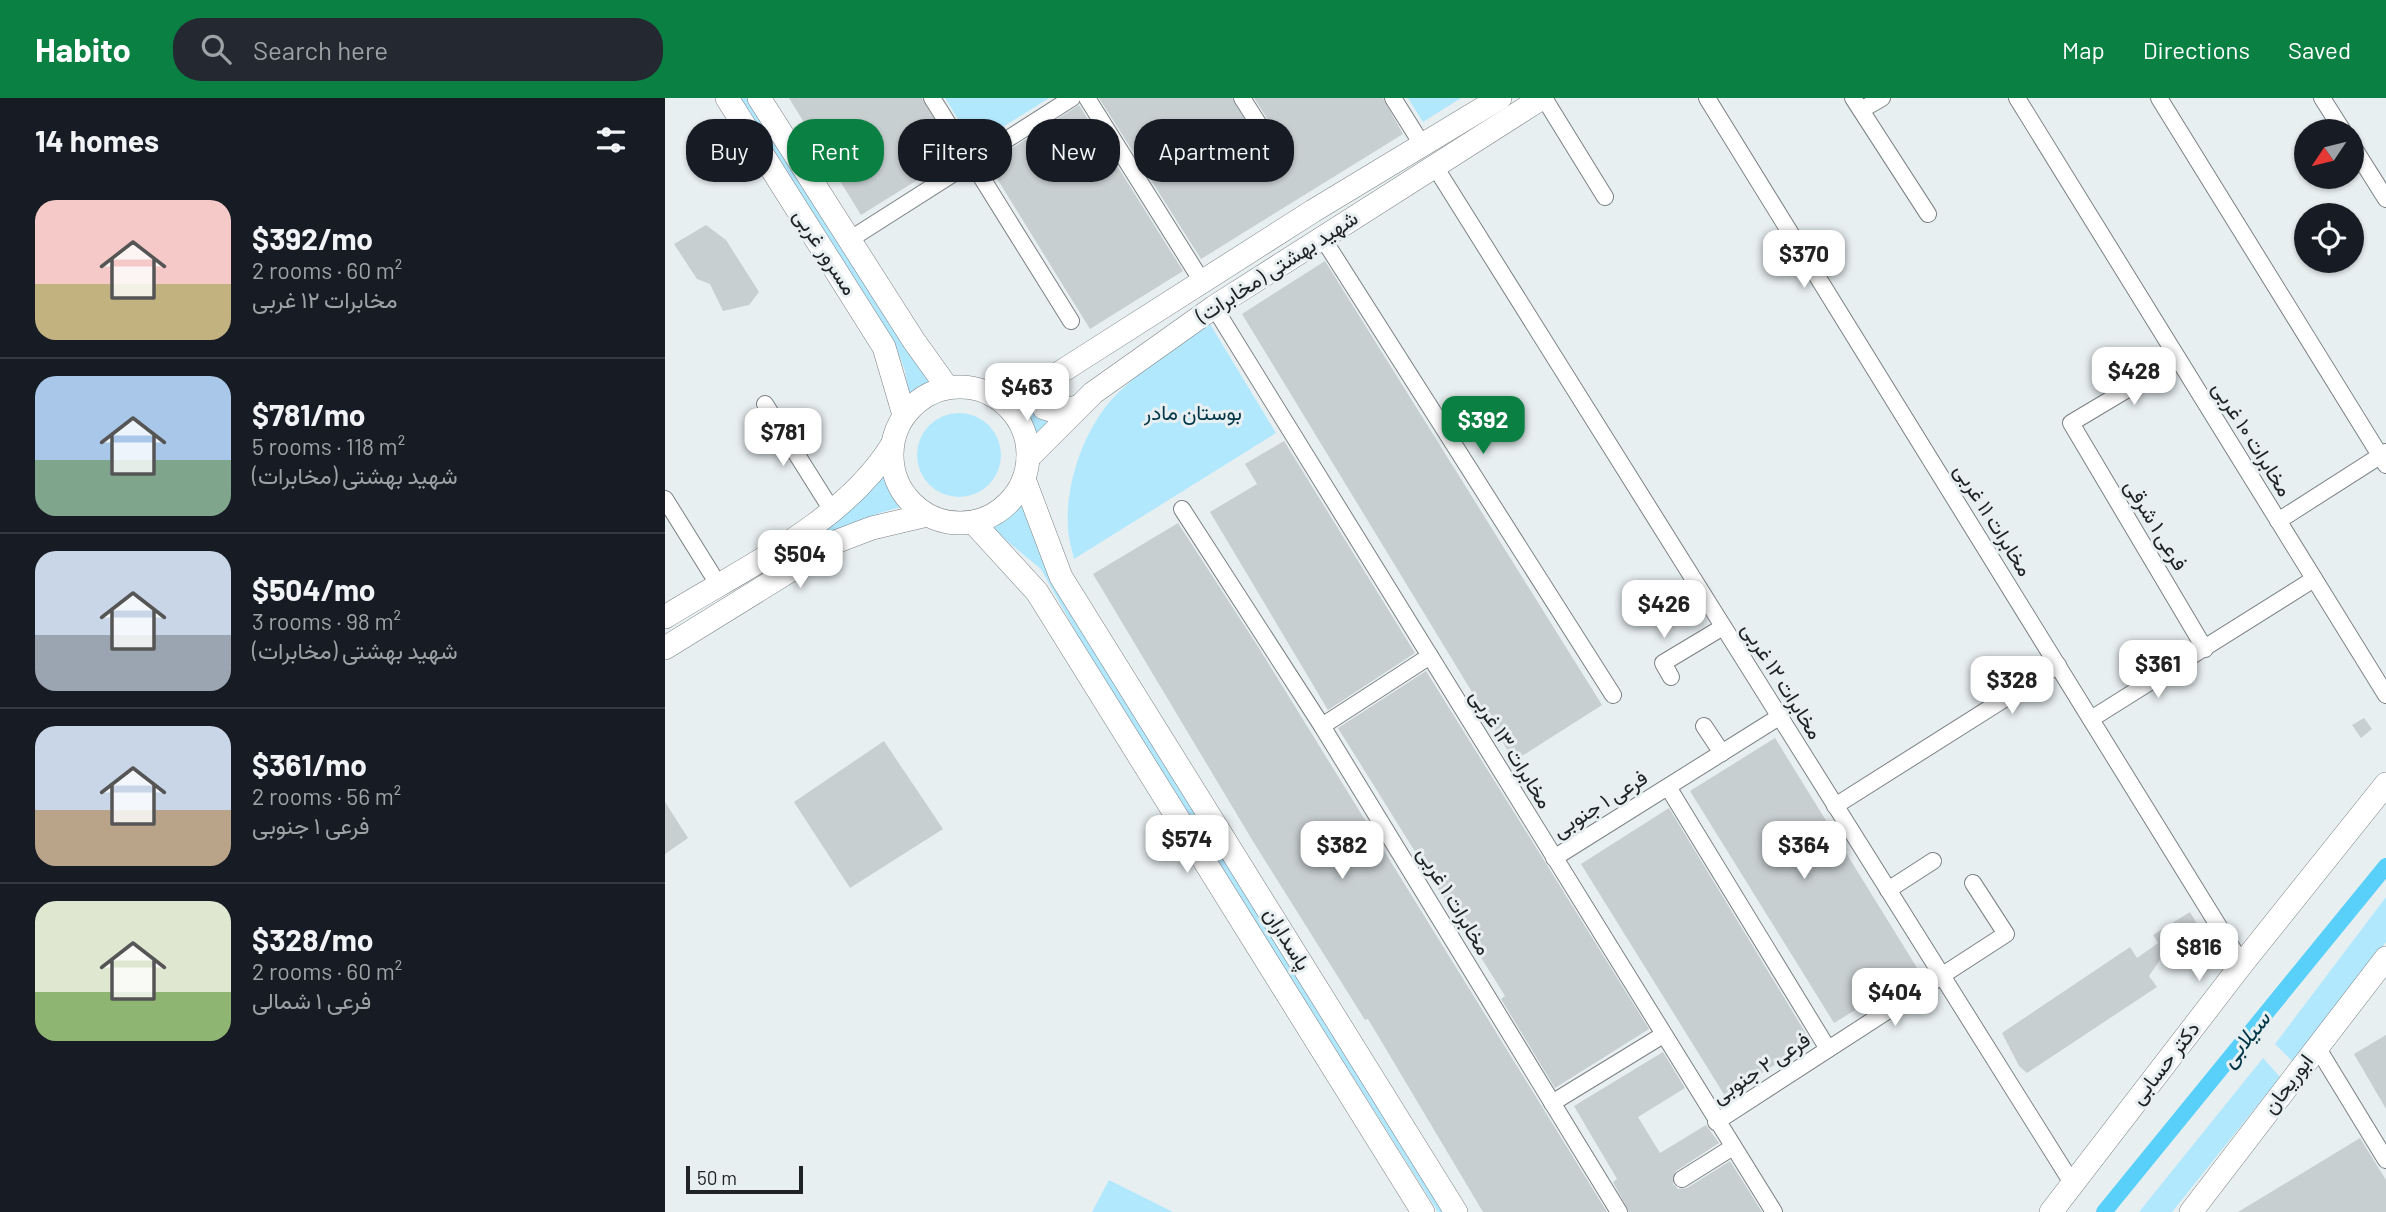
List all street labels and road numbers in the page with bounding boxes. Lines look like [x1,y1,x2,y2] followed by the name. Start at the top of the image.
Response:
[787,203,863,300] street label: مسرور غربی
[1190,204,1363,330] street label: شهید بهشتی (مخابرات)
[2206,376,2299,501] street label: مخابرات ۱۰ غربی
[1948,458,2039,581] street label: مخابرات ۱۱ غربی
[2119,474,2194,575] street label: فرعی ۱ شرقی
[1736,617,1829,744] street label: مخابرات ۱۲ غربی
[1464,684,1559,813] street label: مخابرات ۱۳ غربی
[1547,764,1652,843] street label: فرعی ۱ جنوبی
[1411,842,1497,960] street label: مخابرات ۱ غربی
[1257,902,1317,976] street label: پاسداران
[2124,1016,2205,1110] street label: دکتر حسابی
[1706,1026,1815,1109] street label: فرعی ۲ جنوبی
[2256,1048,2319,1119] street label: ابوریحان

